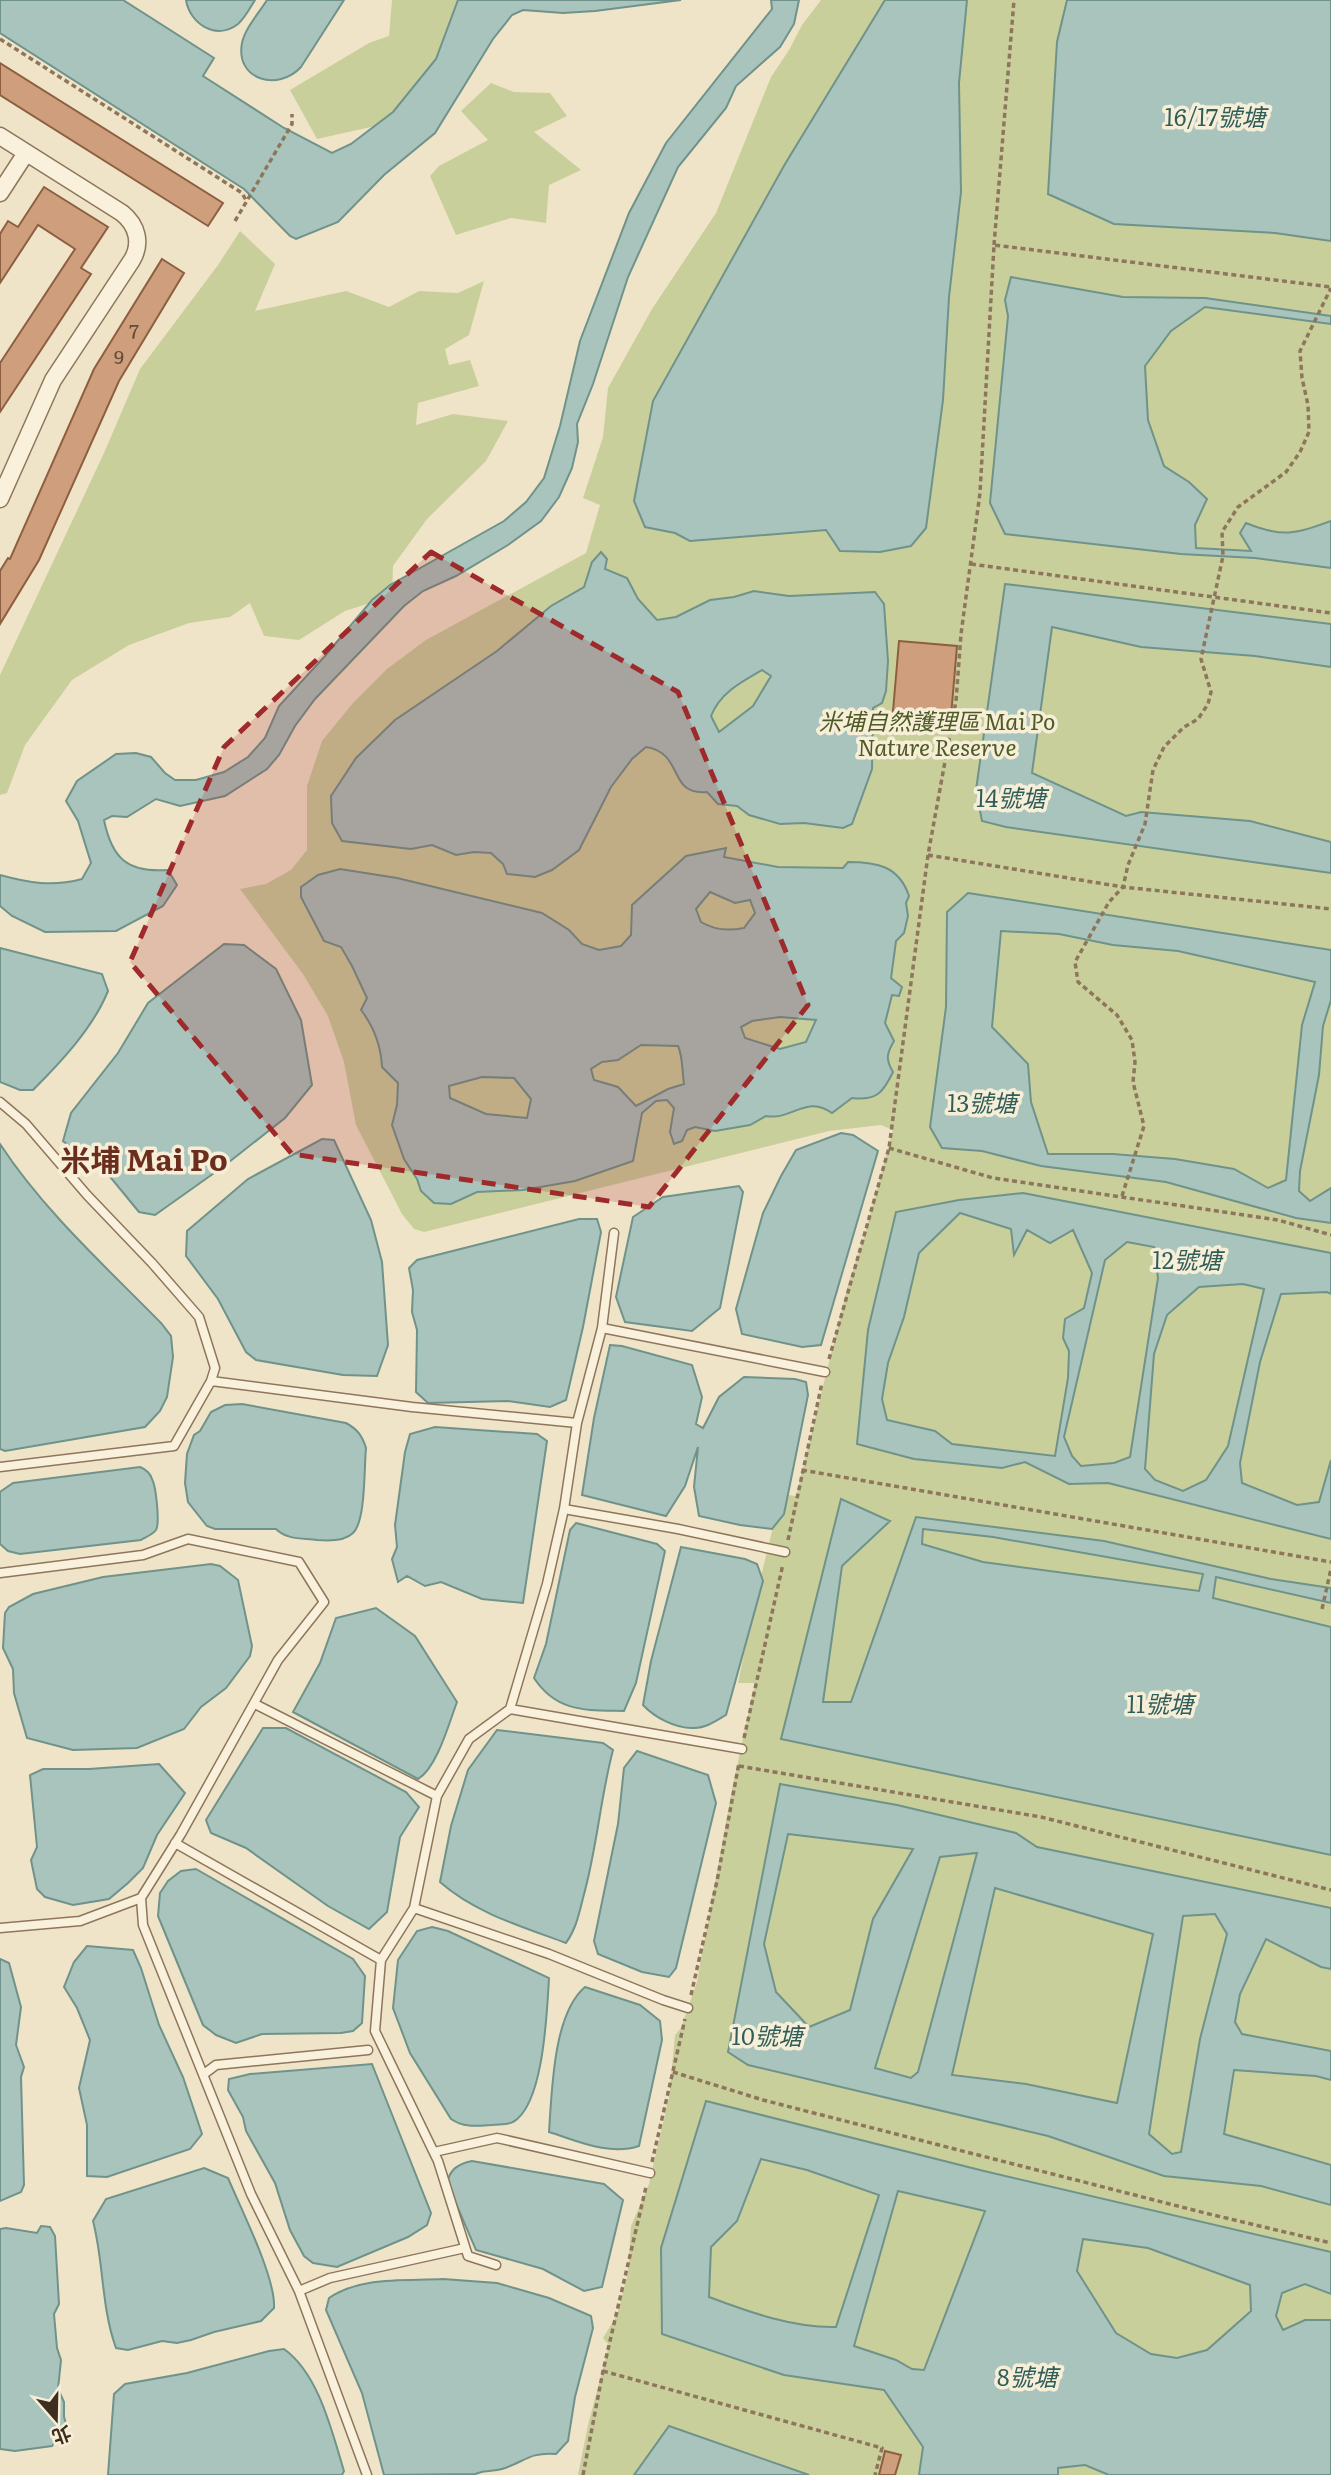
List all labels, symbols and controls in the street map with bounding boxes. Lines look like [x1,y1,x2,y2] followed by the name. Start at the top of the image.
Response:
[1164,98,1270,133] water label: 16/17號塘
[129,316,139,344] house number: 7
[114,342,124,370] house number: 9
[819,703,1055,763] park label: 米埔自然護理區 Mai Po Nature Reserve
[976,779,1050,814] water label: 14號塘
[947,1084,1021,1119] water label: 13號塘
[60,1136,228,1180] district label: 米埔 Mai Po
[1152,1241,1226,1276] water label: 12號塘
[1127,1685,1197,1720] water label: 11號塘
[732,2017,806,2052] water label: 10號塘
[997,2358,1061,2393] water label: 8號塘
[21,2384,91,2454] north arrow
[48,2420,76,2452] text: 北

